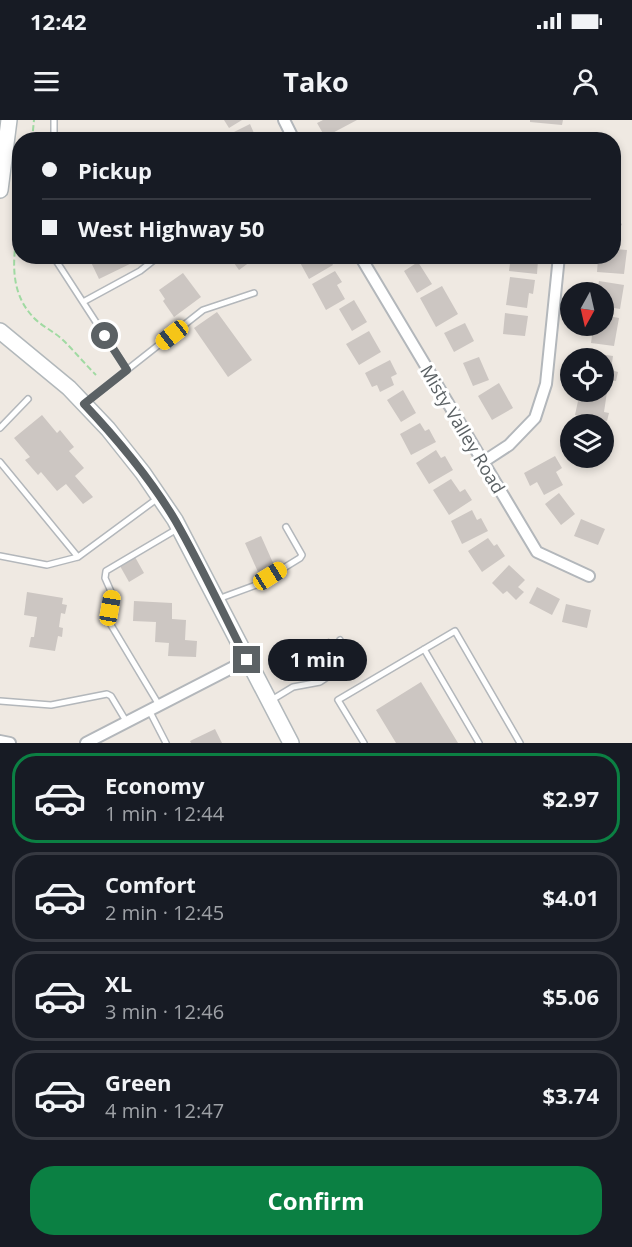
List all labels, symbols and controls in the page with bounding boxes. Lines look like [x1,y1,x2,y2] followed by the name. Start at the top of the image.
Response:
[30,6,87,36] text: 12:42
[283,63,349,100] text: Tako
[30,65,63,98] icon: menu
[569,65,602,98] icon: person
[78,155,152,185] text: Pickup
[78,213,264,243] text: West Highway 50
[560,282,614,336] north arrow
[560,282,614,468] map controls
[152,317,192,353] car
[91,322,118,349] route start
[560,348,614,402] button: locate
[415,360,511,498] street label: Misty Valley Road
[560,414,614,468] button: layers
[250,559,290,593] car
[98,589,122,627] car
[268,639,367,681] callout: 1 min
[233,646,260,673] route end
[290,646,345,673] text: 1 min
[105,770,204,800] text: Economy
[33,771,87,825] icon: car
[542,783,599,813] text: $2.97
[105,800,224,827] text: 1 min · 12:44
[105,869,196,899] text: Comfort
[33,870,87,924] icon: car
[542,882,599,912] text: $4.01
[105,899,224,926] text: 2 min · 12:45
[105,968,132,998] text: XL
[33,969,87,1023] icon: car
[542,981,599,1011] text: $5.06
[105,998,224,1025] text: 3 min · 12:46
[105,1067,171,1097] text: Green
[33,1068,87,1122] icon: car
[542,1080,599,1110] text: $3.74
[105,1097,224,1124] text: 4 min · 12:47
[30,1166,602,1235] button: Confirm

